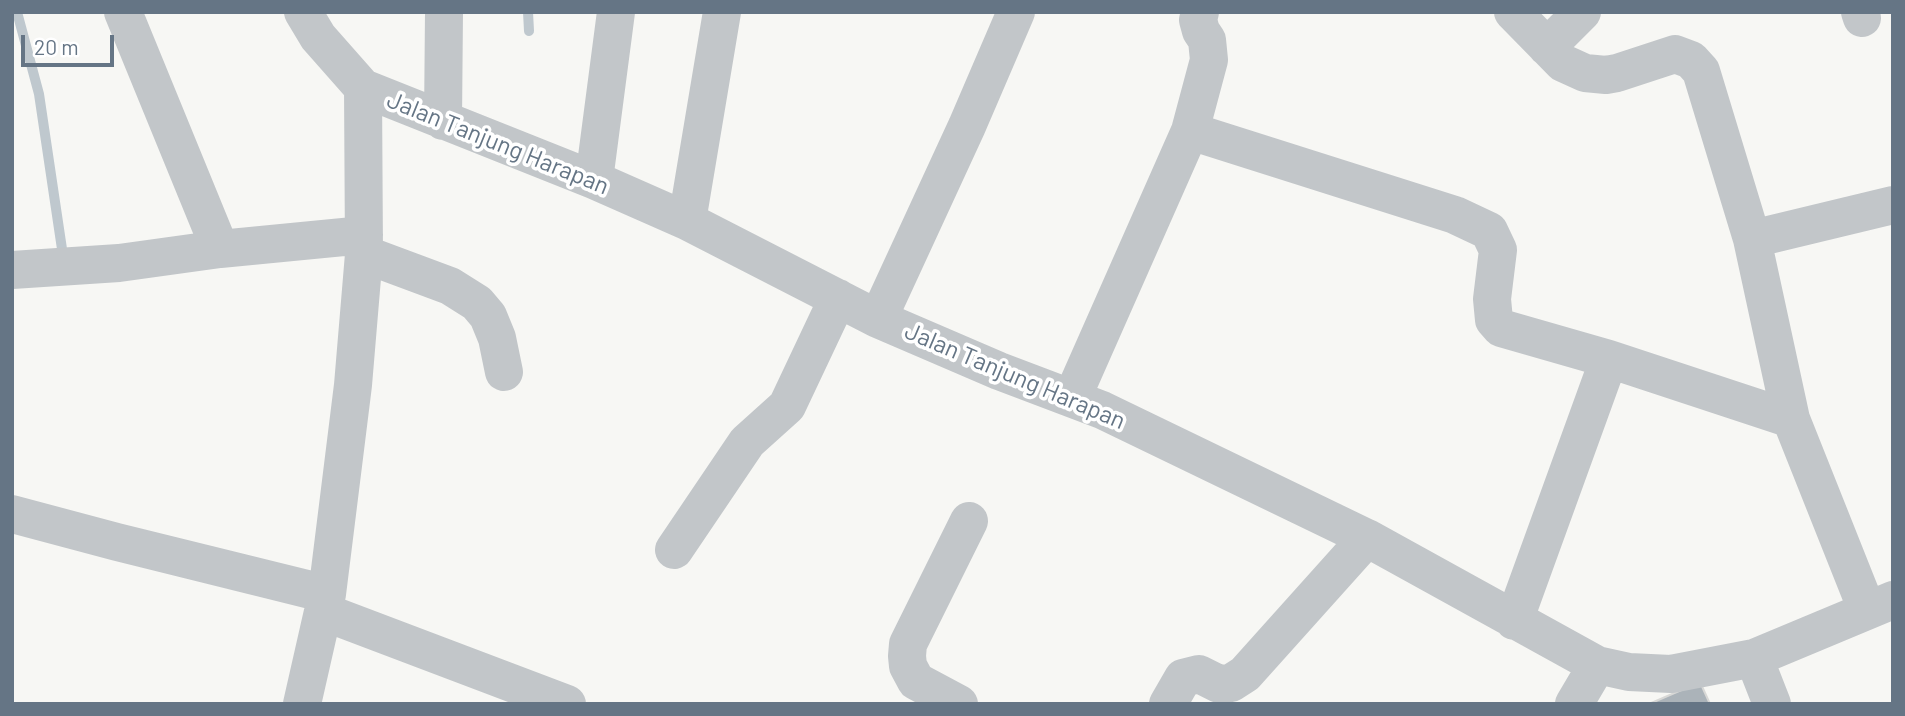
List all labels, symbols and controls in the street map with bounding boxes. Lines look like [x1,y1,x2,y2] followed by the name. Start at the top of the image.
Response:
[24,21,117,65] scale bar
[34,34,79,59] text: 20 m
[383,85,613,201] street label: Jalan Tanjung Harapan
[900,316,1130,436] street label: Jalan Tanjung Harapan

